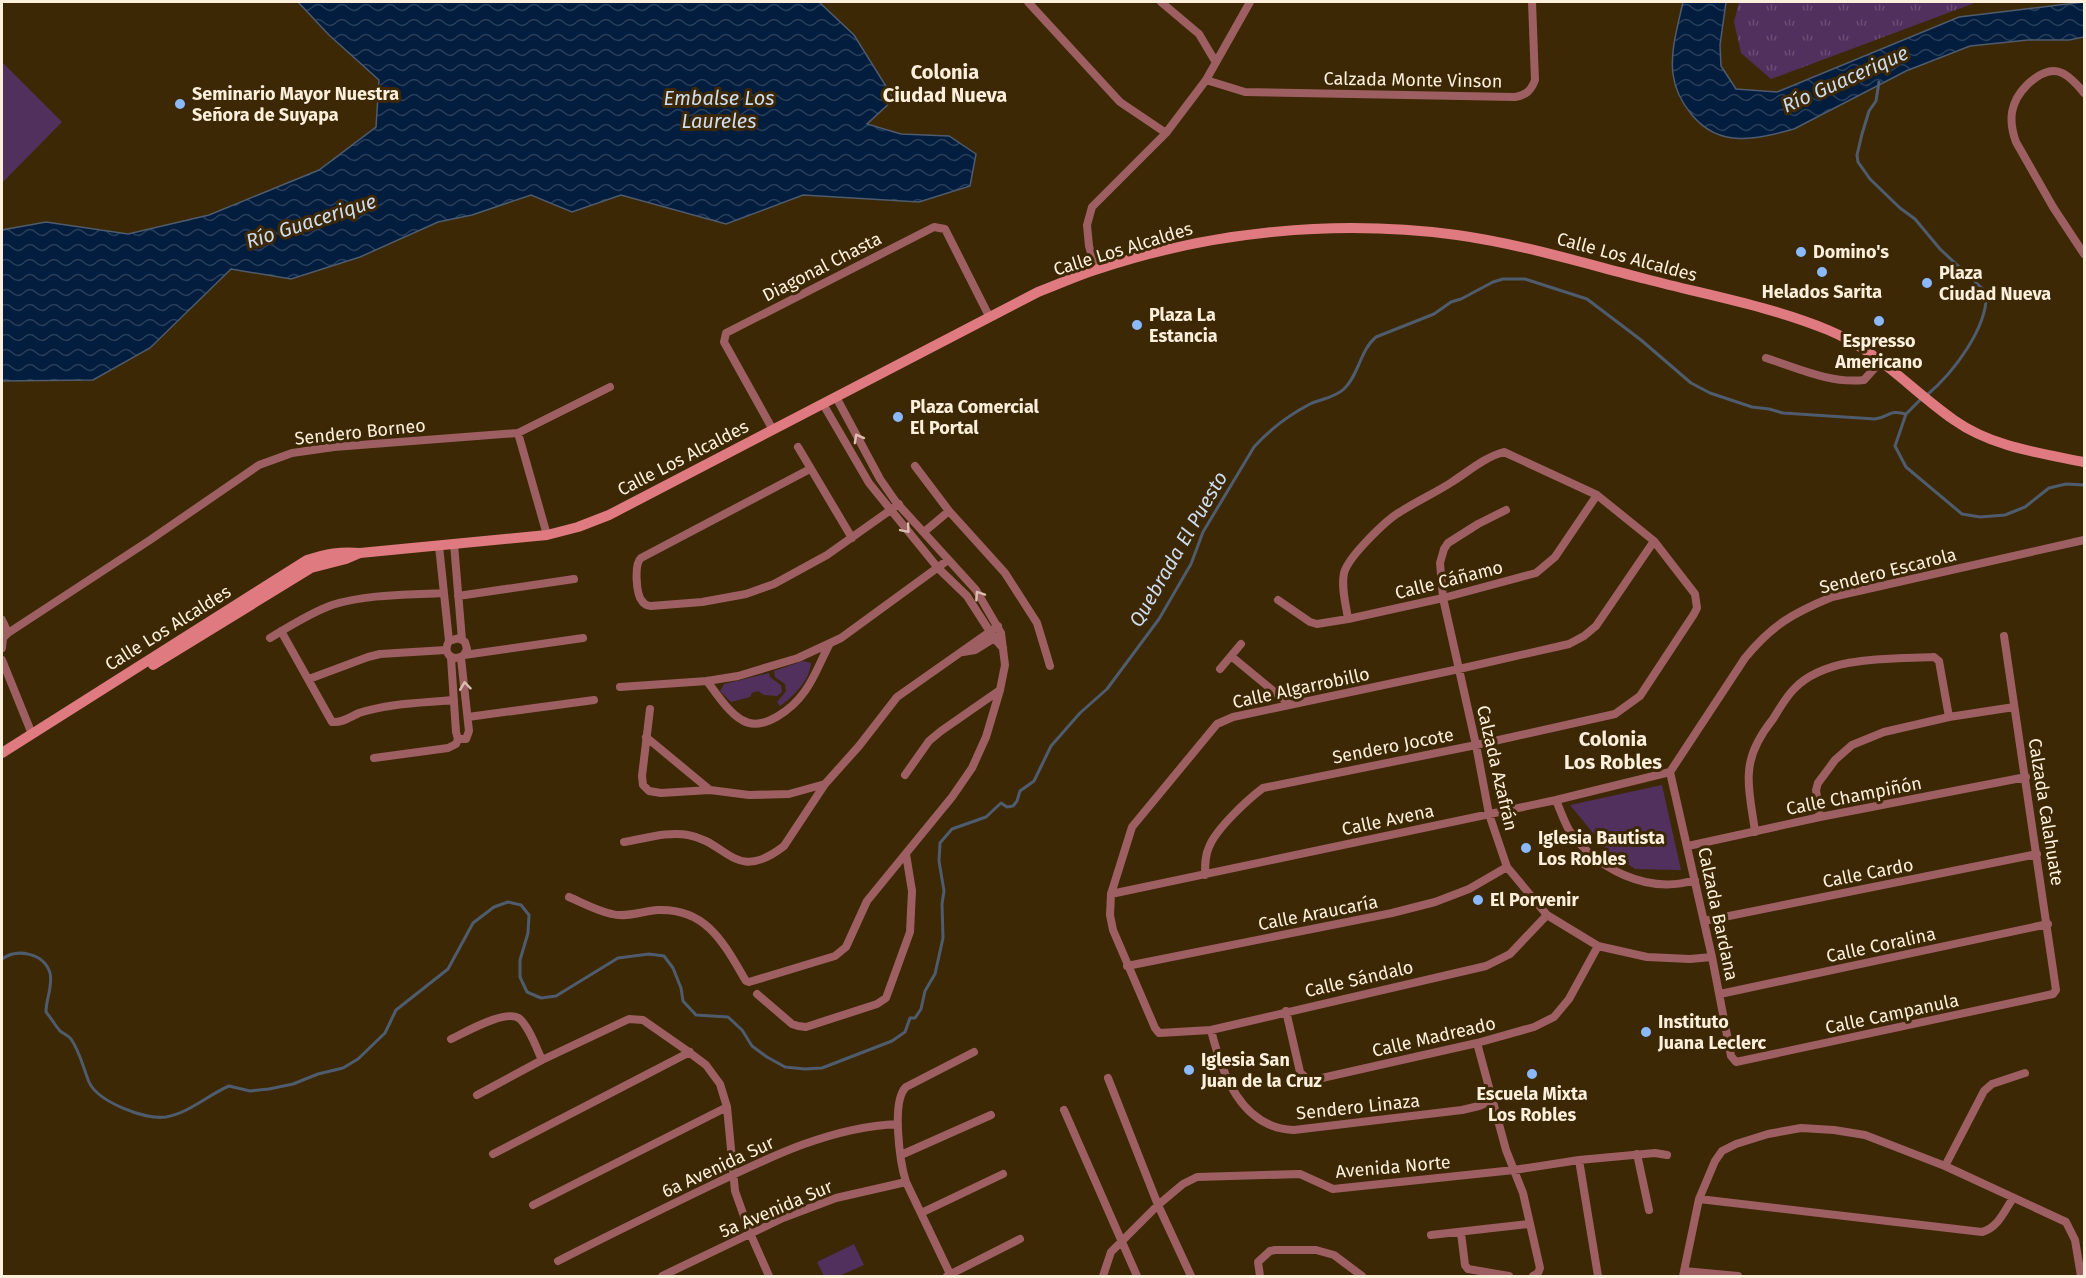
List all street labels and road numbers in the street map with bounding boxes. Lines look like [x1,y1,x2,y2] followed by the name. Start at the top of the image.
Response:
[1323,67,1503,93] street label: Calzada Monte Vinson
[1051,217,1195,281] street label: Calle Los Alcaldes
[759,228,885,306] street label: Diagonal Chasta
[1554,228,1700,286] street label: Calle Los Alcaldes
[293,414,427,450] street label: Sendero Borneo
[614,415,752,501] street label: Calle Los Alcaldes
[1817,543,1959,599] street label: Sendero Escarola
[1393,556,1505,604] street label: Calle Cáñamo
[101,580,235,676] street label: Calle Los Alcaldes
[1230,663,1372,713] street label: Calle Algarrobillo
[1472,703,1522,833] street label: Calzada Azafrán
[1330,723,1456,769] street label: Sendero Jocote
[2023,737,2069,887] street label: Calzada Calahuate
[1784,772,1924,820] street label: Calle Champiñón
[1340,799,1436,841] street label: Calle Avena
[1693,845,1743,983] street label: Calzada Bardana
[1821,853,1915,893] street label: Calle Cardo
[1256,891,1380,935] street label: Calle Araucaría
[1824,923,1938,967] street label: Calle Coralina
[1303,956,1415,1002] street label: Calle Sándalo
[1823,989,1961,1039] street label: Calle Campanula
[1370,1012,1498,1062] street label: Calle Madreado
[1295,1090,1421,1124] street label: Sendero Linaza
[658,1131,778,1203] street label: 6a Avenida Sur
[1334,1151,1452,1183] street label: Avenida Norte
[716,1175,836,1243] street label: 5a Avenida Sur

